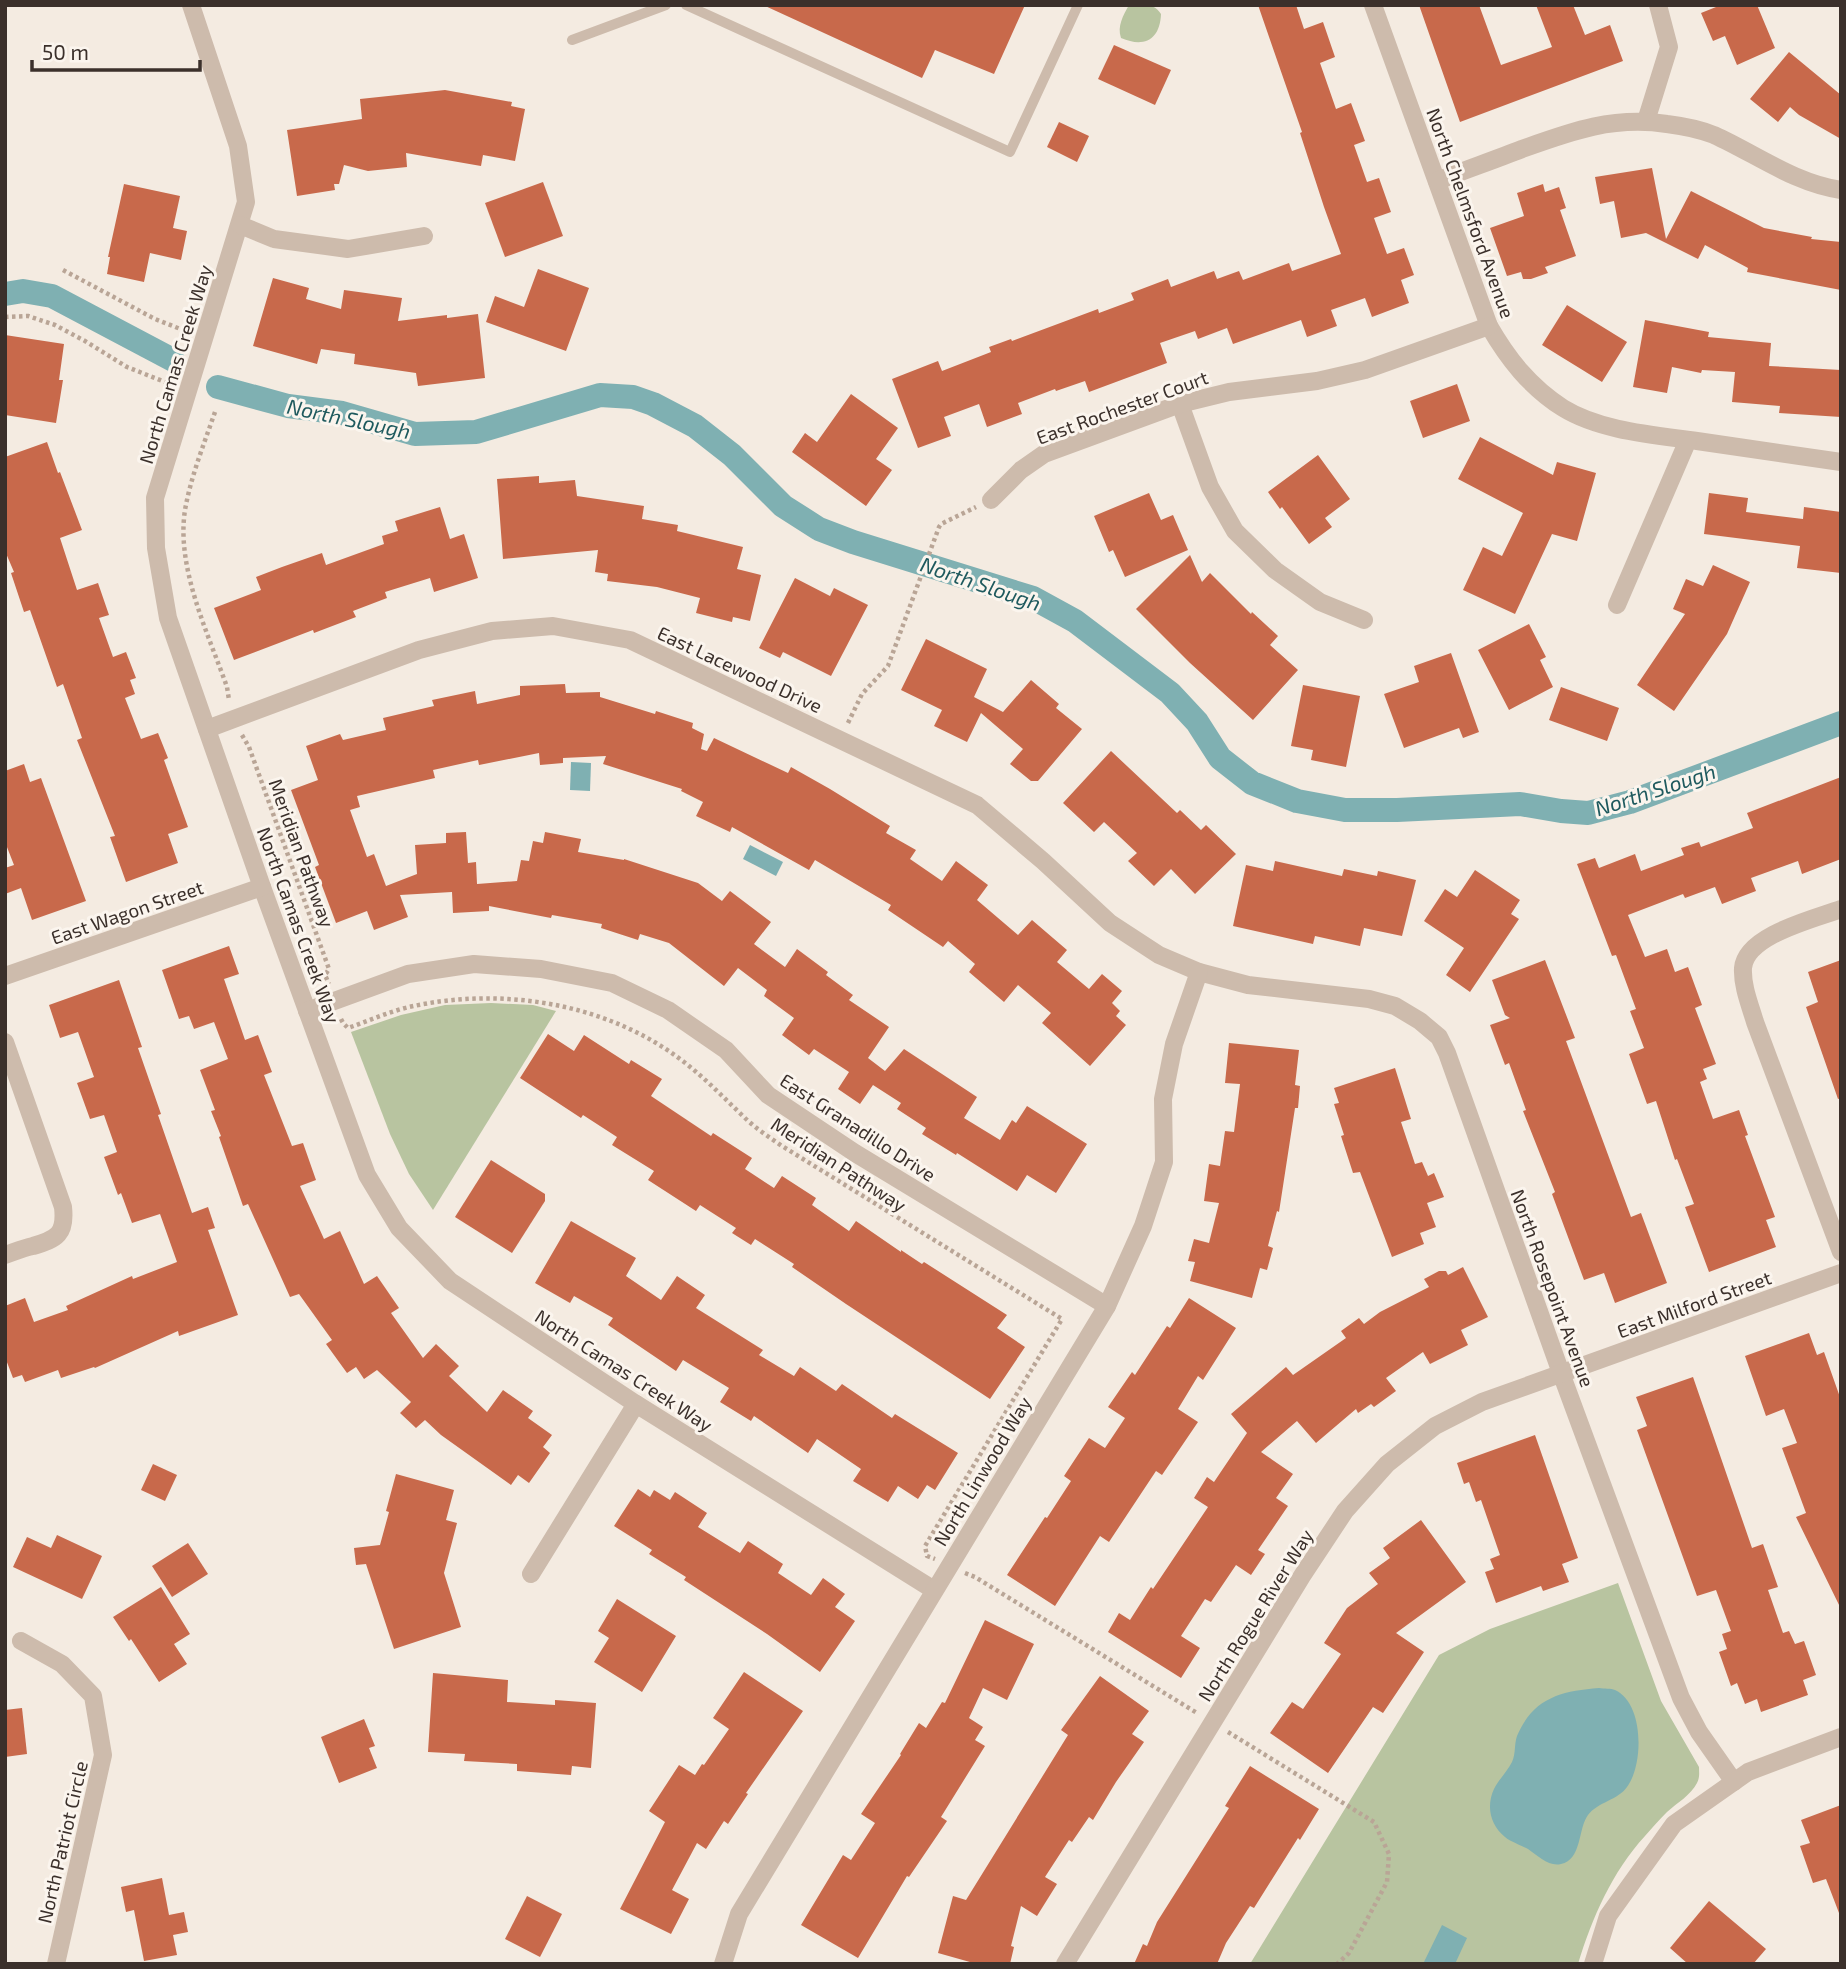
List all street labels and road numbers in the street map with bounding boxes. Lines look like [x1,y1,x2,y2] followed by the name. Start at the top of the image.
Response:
[1422,105,1520,321] street label: North Chelmsford Avenue
[134,262,216,466] street label: North Camas Creek Way
[1033,365,1211,449] street label: East Rochester Court
[654,621,826,717] street label: East Lacewood Drive
[264,776,340,930] street label: Meridian Pathway
[253,824,345,1026] street label: North Camas Creek Way
[48,875,206,949] street label: East Wagon Street
[776,1068,940,1186] street label: East Granadillo Drive
[767,1112,911,1216] street label: Meridian Pathway
[1506,1186,1600,1390] street label: North Rosepoint Avenue
[1614,1265,1774,1343] street label: East Milford Street
[531,1304,717,1436] street label: North Camas Creek Way
[928,1392,1036,1550] street label: North Linwood Way
[1193,1525,1317,1705] street label: North Rogue River Way
[32,1759,92,1925] street label: North Patriot Circle

